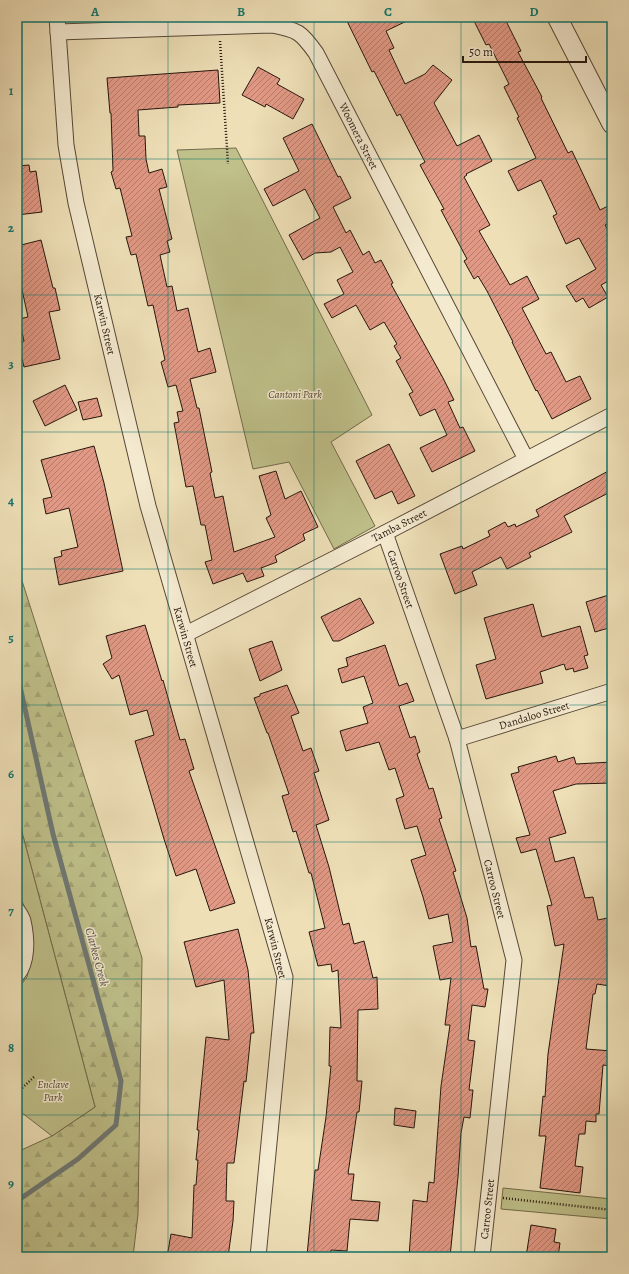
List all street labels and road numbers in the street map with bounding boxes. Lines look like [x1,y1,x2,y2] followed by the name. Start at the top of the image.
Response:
[335,99,382,172] street label: Woomera Street
[90,292,119,357] street label: Karwin Street
[369,505,430,546] street label: Tamba Street
[384,548,418,611] street label: Carroo Street
[170,605,201,670] street label: Karwin Street
[497,698,571,733] street label: Dandaloo Street
[480,858,509,921] street label: Carroo Street
[261,916,290,981] street label: Karwin Street
[477,1178,498,1240] street label: Carroo Street

